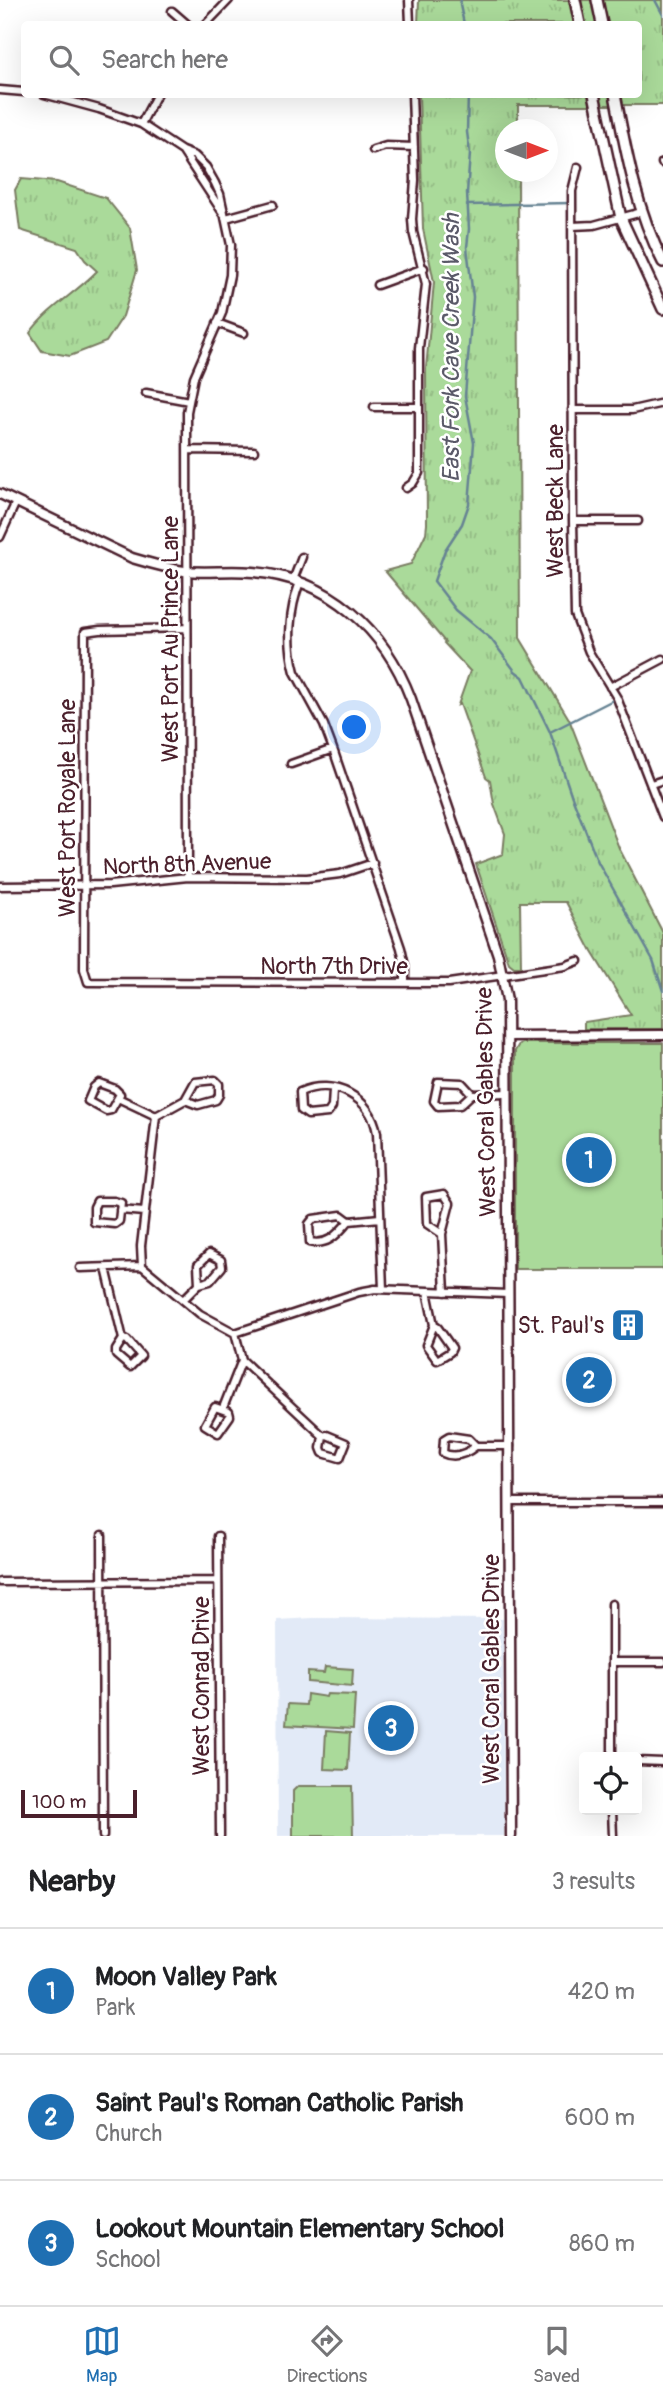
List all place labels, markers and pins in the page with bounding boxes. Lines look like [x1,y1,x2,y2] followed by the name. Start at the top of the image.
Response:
[566,1134,612,1186] pin: 1
[609,1306,647,1344] building icon: St. Paul's
[517,1311,604,1340] place label: St. Paul's
[566,1354,612,1406] pin: 2
[368,1702,414,1754] pin: 3

